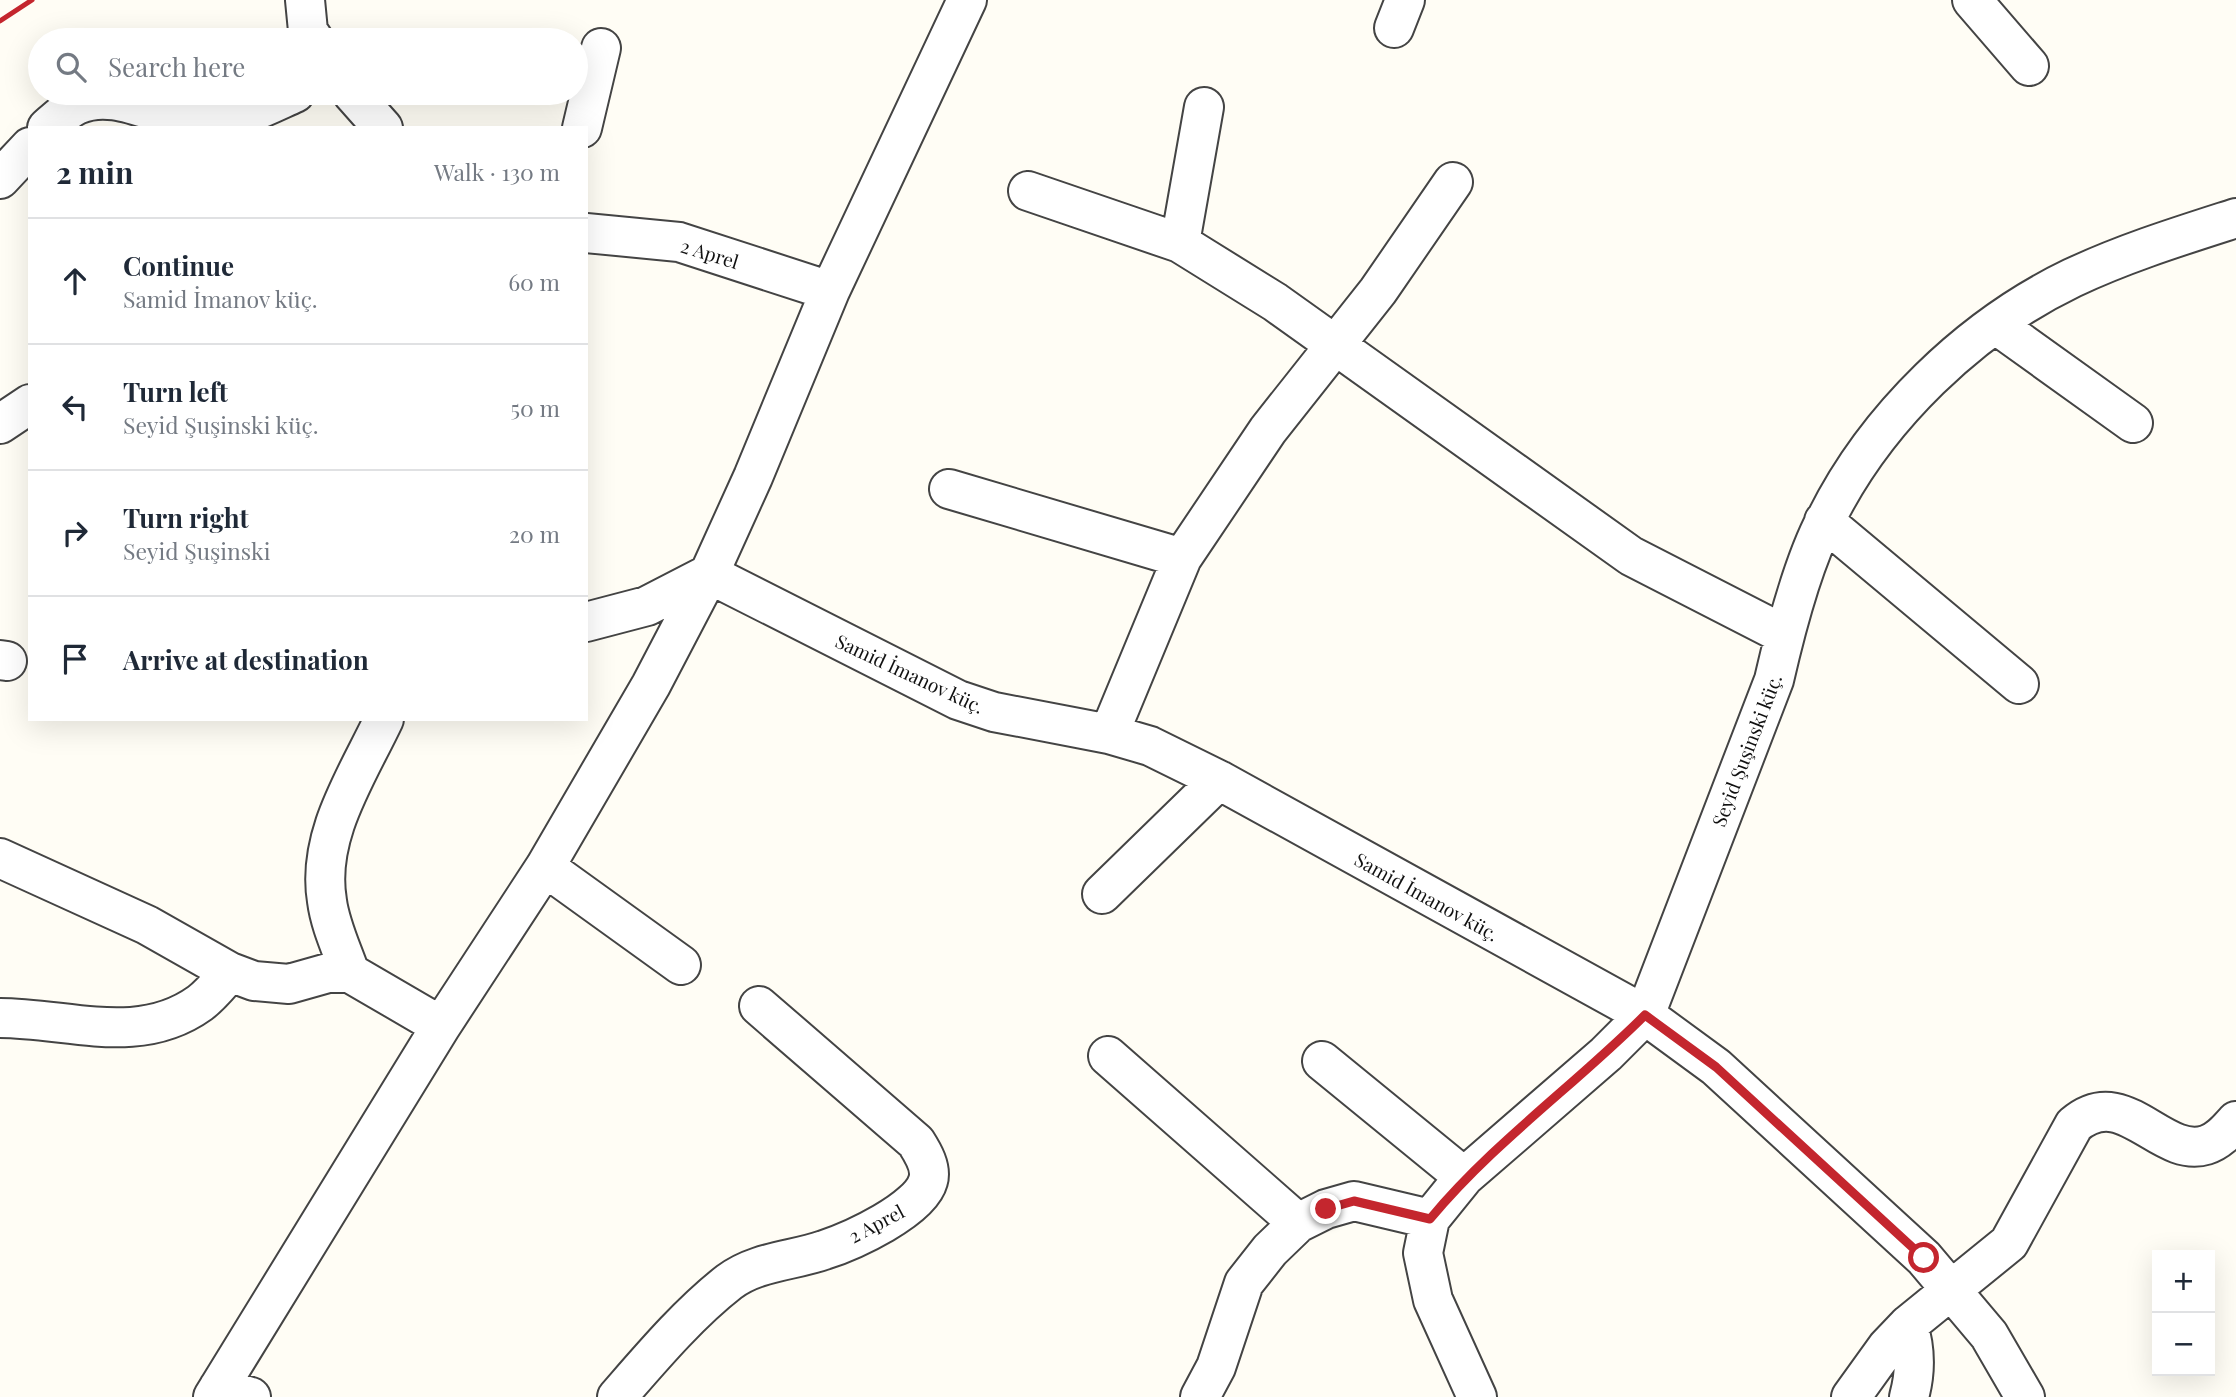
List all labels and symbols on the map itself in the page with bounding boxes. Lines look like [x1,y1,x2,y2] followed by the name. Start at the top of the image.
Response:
[678,232,743,274] street label: 2 Aprel
[832,627,988,719] street label: Samid İmanov küç.
[1705,670,1787,830] street label: Seyid Şuşinski küç.
[1350,846,1504,946] street label: Samid İmanov küç.
[1310,1193,1341,1224] route end
[844,1197,909,1248] street label: 2 Aprel
[1908,1242,1939,1273] route start

